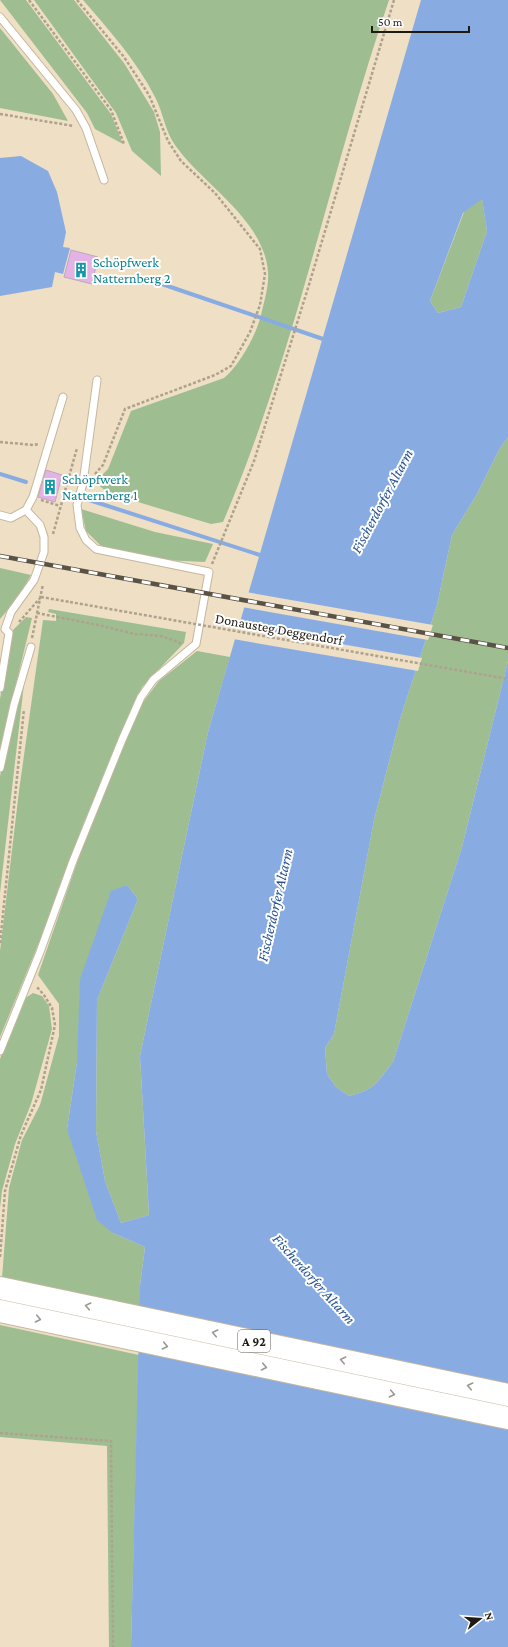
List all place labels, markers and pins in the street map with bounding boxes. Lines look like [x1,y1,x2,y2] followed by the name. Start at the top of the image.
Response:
[93,254,171,286] place label: Schöpfwerk Natternberg 2
[72,261,90,279] building icon: Schöpfwerk Natternberg 2
[62,471,138,503] place label: Schöpfwerk Natternberg 1
[41,478,59,496] building icon: Schöpfwerk Natternberg 1

